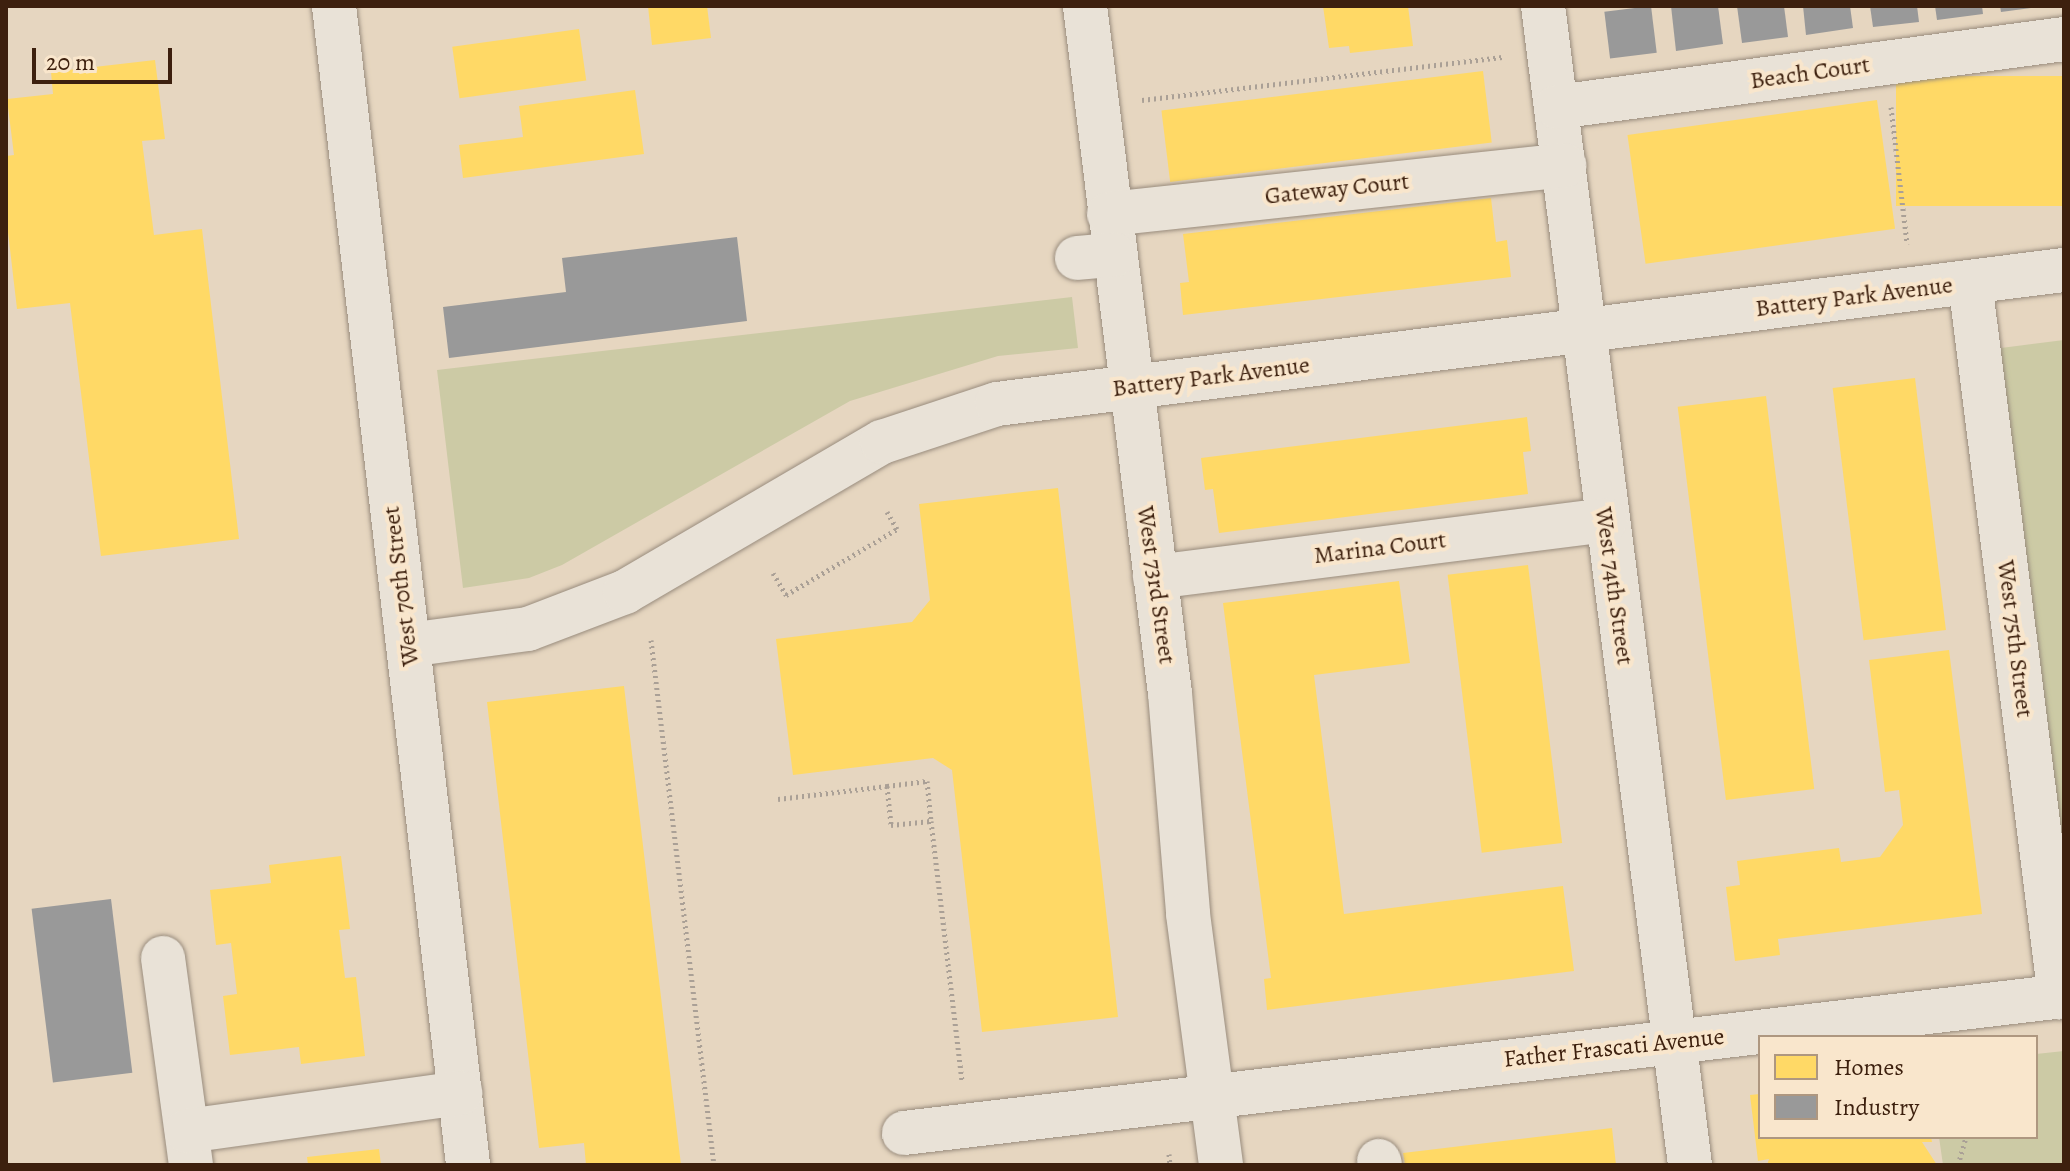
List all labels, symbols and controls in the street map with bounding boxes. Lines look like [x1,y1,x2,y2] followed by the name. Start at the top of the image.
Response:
[36,32,176,82] scale bar
[46,46,95,78] text: 20 m
[1748,50,1872,96] street label: Beach Court
[1263,167,1411,211] street label: Gateway Court
[1754,271,1954,323] street label: Battery Park Avenue
[1111,351,1311,403] street label: Battery Park Avenue
[377,504,425,668] street label: West 70th Street
[1131,504,1181,666] street label: West 73rd Street
[1589,505,1639,667] street label: West 74th Street
[1312,526,1448,570] street label: Marina Court
[1991,559,2039,719] street label: West 75th Street
[1502,1022,1726,1074] street label: Father Frascati Avenue
[1758,1035,2038,1139] legend
[1834,1051,1904,1083] text: Homes
[1834,1091,1919,1123] text: Industry

